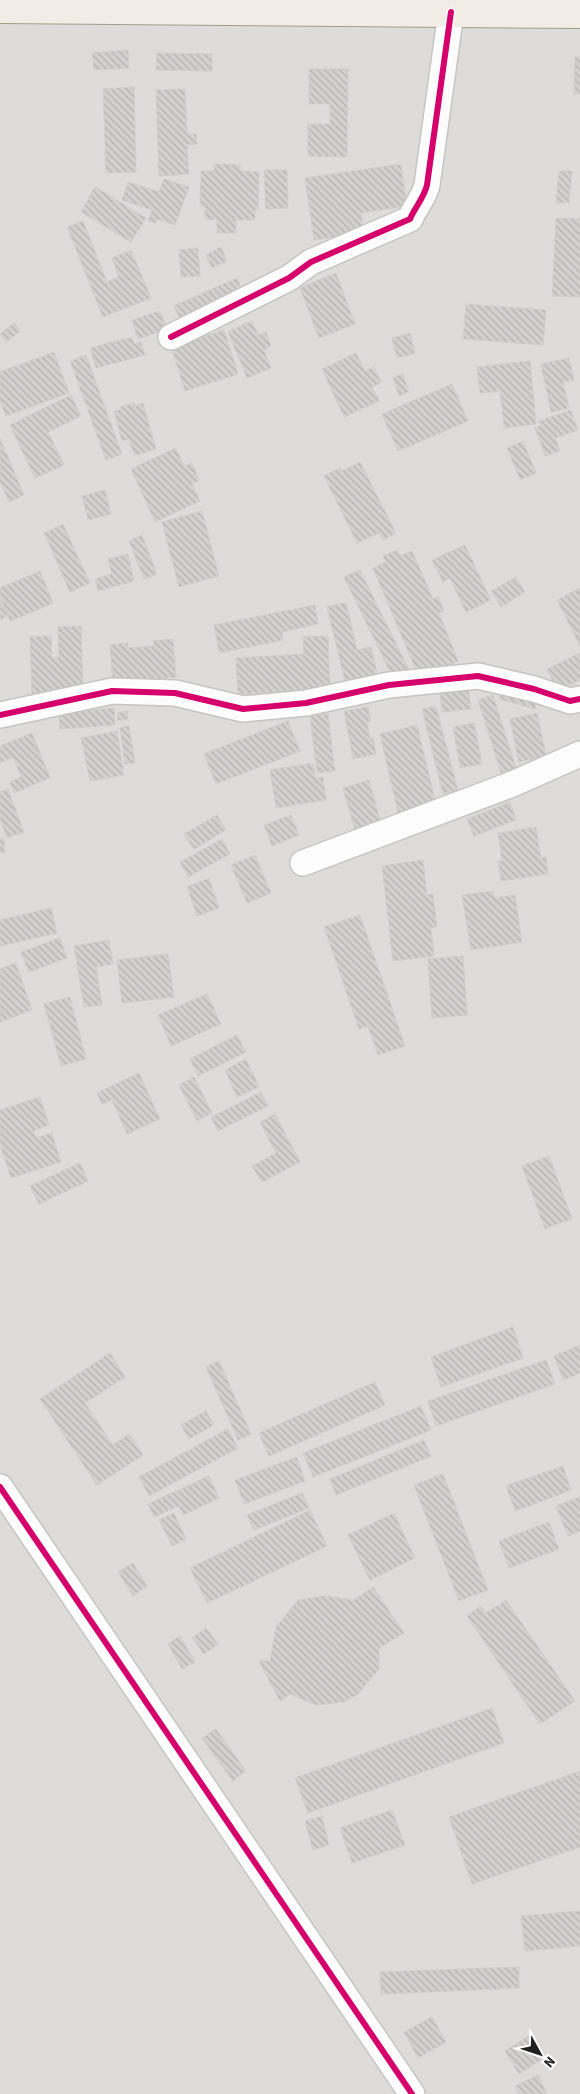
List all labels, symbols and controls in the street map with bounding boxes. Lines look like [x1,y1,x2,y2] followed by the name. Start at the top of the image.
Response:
[515,2029,565,2079] north arrow
[539,2052,560,2072] text: N

